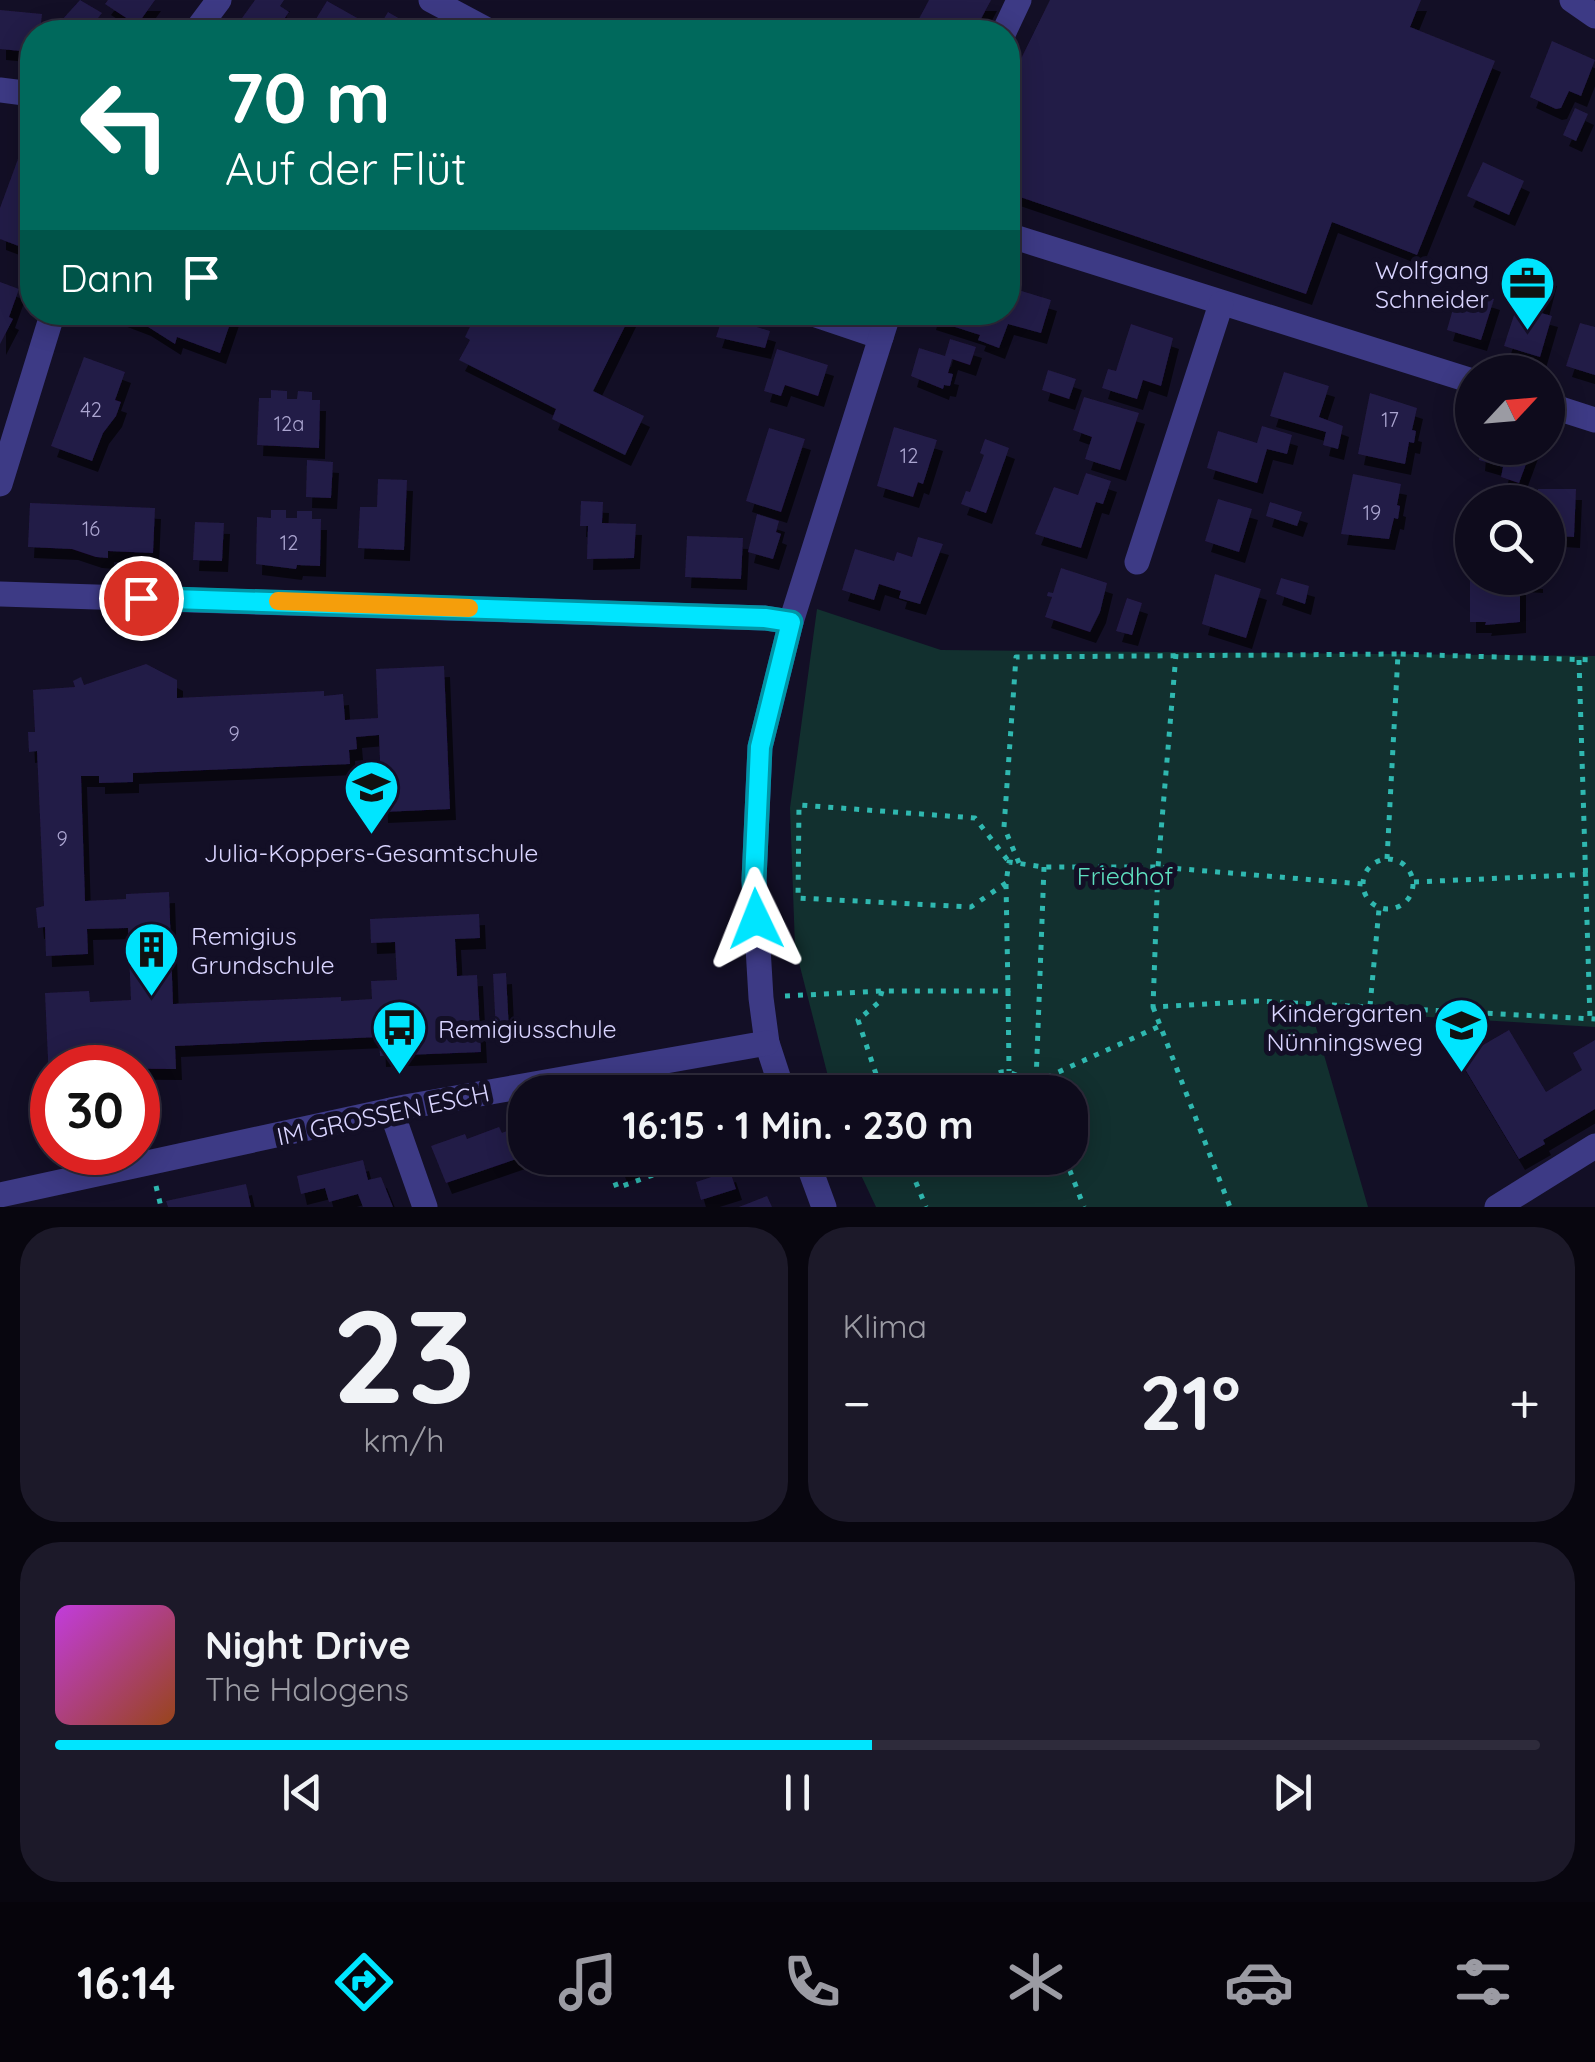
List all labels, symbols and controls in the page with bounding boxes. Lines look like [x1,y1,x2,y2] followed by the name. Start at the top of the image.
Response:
[225,53,391,141] text: 70 m
[60,60,190,190] icon: left
[225,140,467,196] text: Auf der Flüt
[174,250,229,305] icon: arrive
[1498,253,1558,332] office icon: Wolfgang Schneider
[60,254,154,302] text: Dann
[1375,254,1489,314] place label: Wolfgang Schneider
[1455,355,1565,465] north arrow
[1455,355,1565,595] map controls
[80,397,102,422] house number: 42
[1381,407,1399,432] house number: 17
[274,411,304,436] house number: 12a
[900,443,918,468] house number: 12
[1455,485,1565,595] button: search
[1363,500,1381,525] house number: 19
[82,516,100,541] house number: 16
[280,530,298,555] house number: 12
[99,556,184,641] pin
[114,571,169,626] icon: arrive
[228,721,240,746] house number: 9
[341,757,401,836] school or university icon: Julia-Koppers-Gesamtschule
[56,826,68,851] house number: 9
[204,837,538,868] place label: Julia-Koppers-Gesamtschule
[1077,860,1173,891] park label: Friedhof
[704,867,808,971] position arrow
[122,919,182,998] building icon: Remigius Grundschule
[191,920,335,980] place label: Remigius Grundschule
[1432,996,1492,1075] school or university icon: Kindergarten Nünningsweg
[1266,997,1423,1057] place label: Kindergarten Nünningsweg
[369,998,429,1077] bus stop icon: Remigiusschule
[438,1013,617,1044] place label: Remigiusschule
[30,1045,160,1175] speed limit sign: 30
[274,1076,492,1152] street label: IM GROSSEN ESCH
[623,1101,973,1149] text: 16:15 · 1 Min. · 230 m
[332,1273,476,1436] text: 23
[843,1306,927,1346] text: Klima
[1139,1355,1241,1449] text: 21°
[843,1368,871,1437] text: −
[1509,1368,1540,1437] text: +
[363,1420,444,1460] text: km/h
[205,1621,411,1669] text: Night Drive
[205,1669,409,1709] text: The Halogens
[275,1765,330,1820] icon: previous
[770,1765,825,1820] icon: pause
[1265,1765,1320,1820] icon: next
[329,1947,399,2017] icon: directions
[553,1947,623,2017] icon: music
[777,1947,847,2017] icon: phone
[1001,1947,1071,2017] icon: climate
[1224,1947,1294,2017] icon: car
[1448,1947,1518,2017] icon: filters
[77,1954,176,2010] text: 16:14

